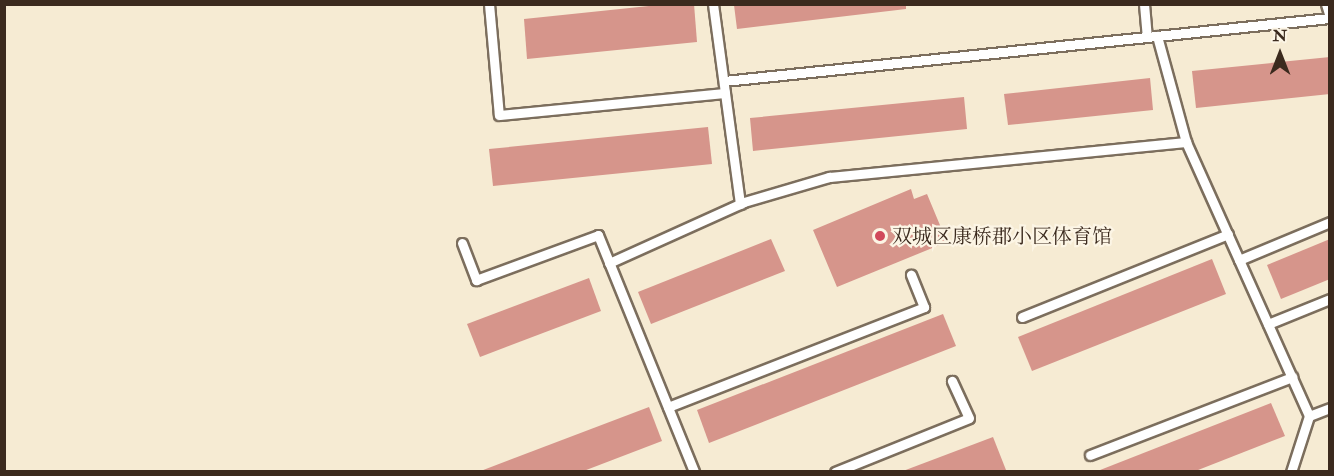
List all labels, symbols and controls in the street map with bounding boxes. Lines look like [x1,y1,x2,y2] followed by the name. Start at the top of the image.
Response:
[1250,24,1310,84] north arrow
[1273,26,1287,46] text: N
[892,224,1112,248] place label: 双城区康桥郡小区体育馆
[873,229,887,243] marker: 双城区康桥郡小区体育馆

